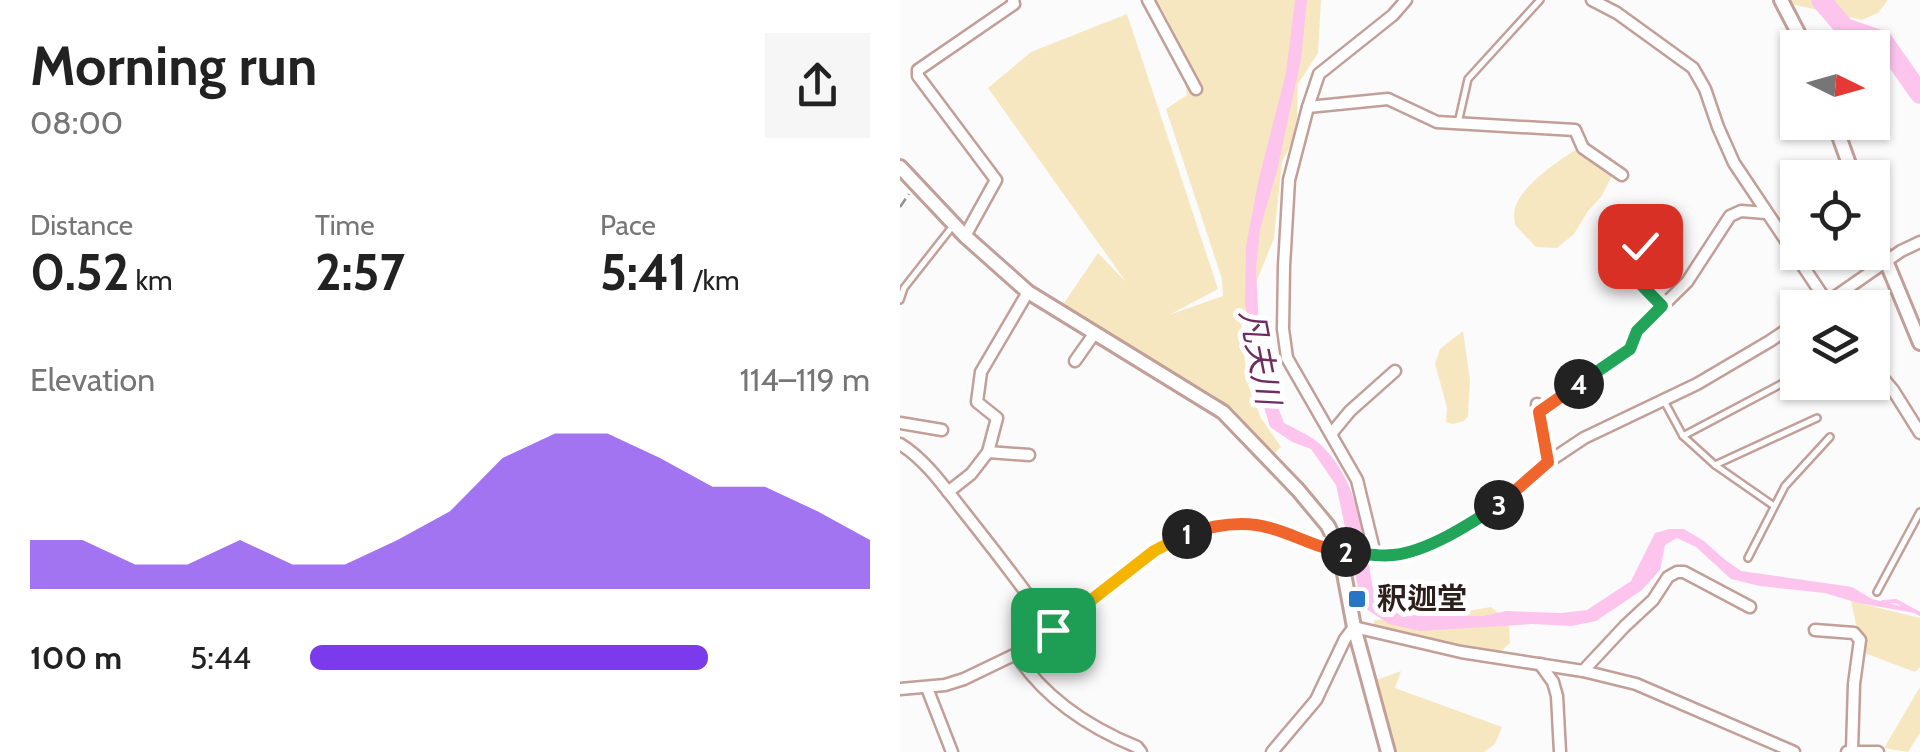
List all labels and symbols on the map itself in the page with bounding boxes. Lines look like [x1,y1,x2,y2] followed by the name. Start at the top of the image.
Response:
[1780,30,1890,140] north arrow
[1598,204,1683,289] pin
[1232,306,1289,411] water label: 凡夫川
[1554,359,1604,409] pin: 4
[1474,480,1524,530] pin: 3
[1162,509,1212,559] pin: 1
[1321,527,1371,577] pin: 2
[1377,580,1467,617] place label: 釈迦堂
[1011,588,1096,673] pin
[1346,588,1368,610] marker: 釈迦堂

